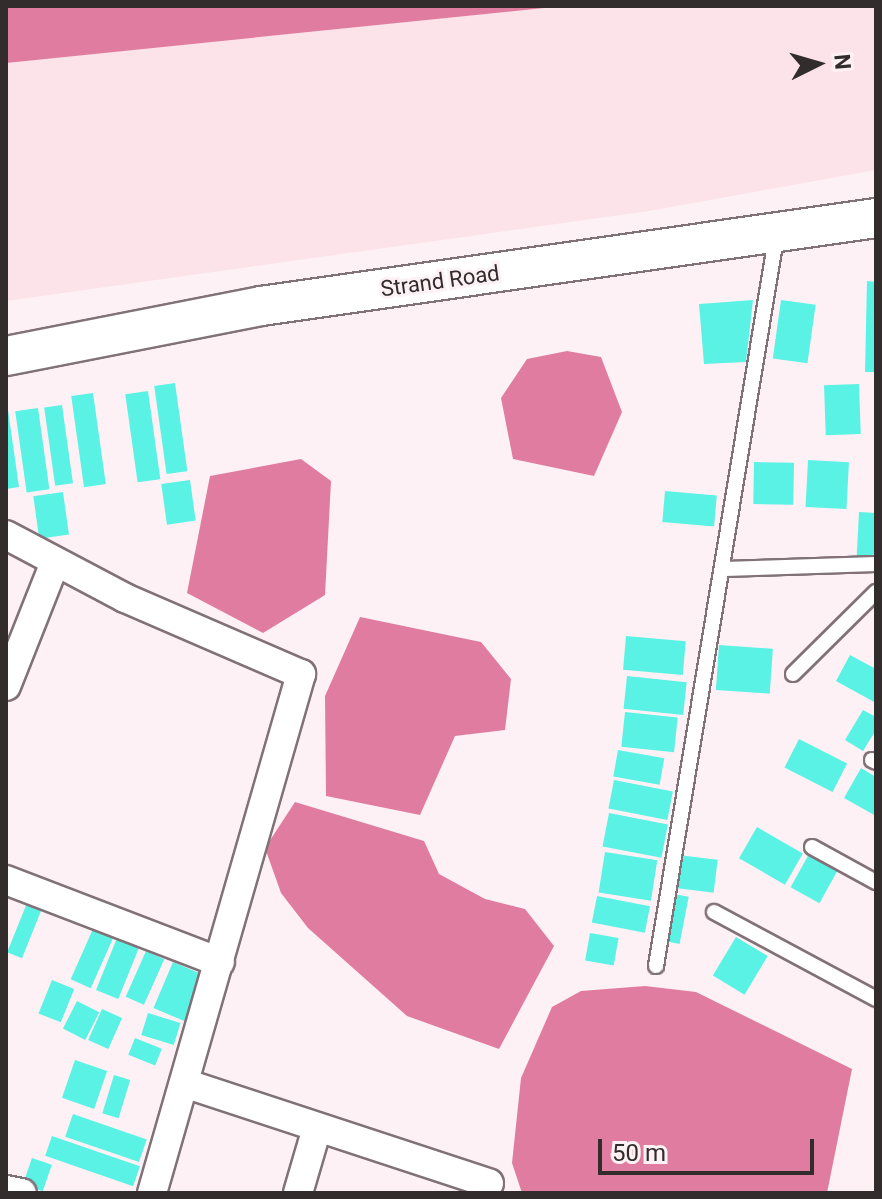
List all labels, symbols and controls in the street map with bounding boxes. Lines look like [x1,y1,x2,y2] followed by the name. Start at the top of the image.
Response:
[778,24,858,104] north arrow
[829,53,856,71] text: N
[379,260,501,302] street label: Strand Road
[602,1123,818,1173] scale bar
[612,1139,666,1167] text: 50 m

